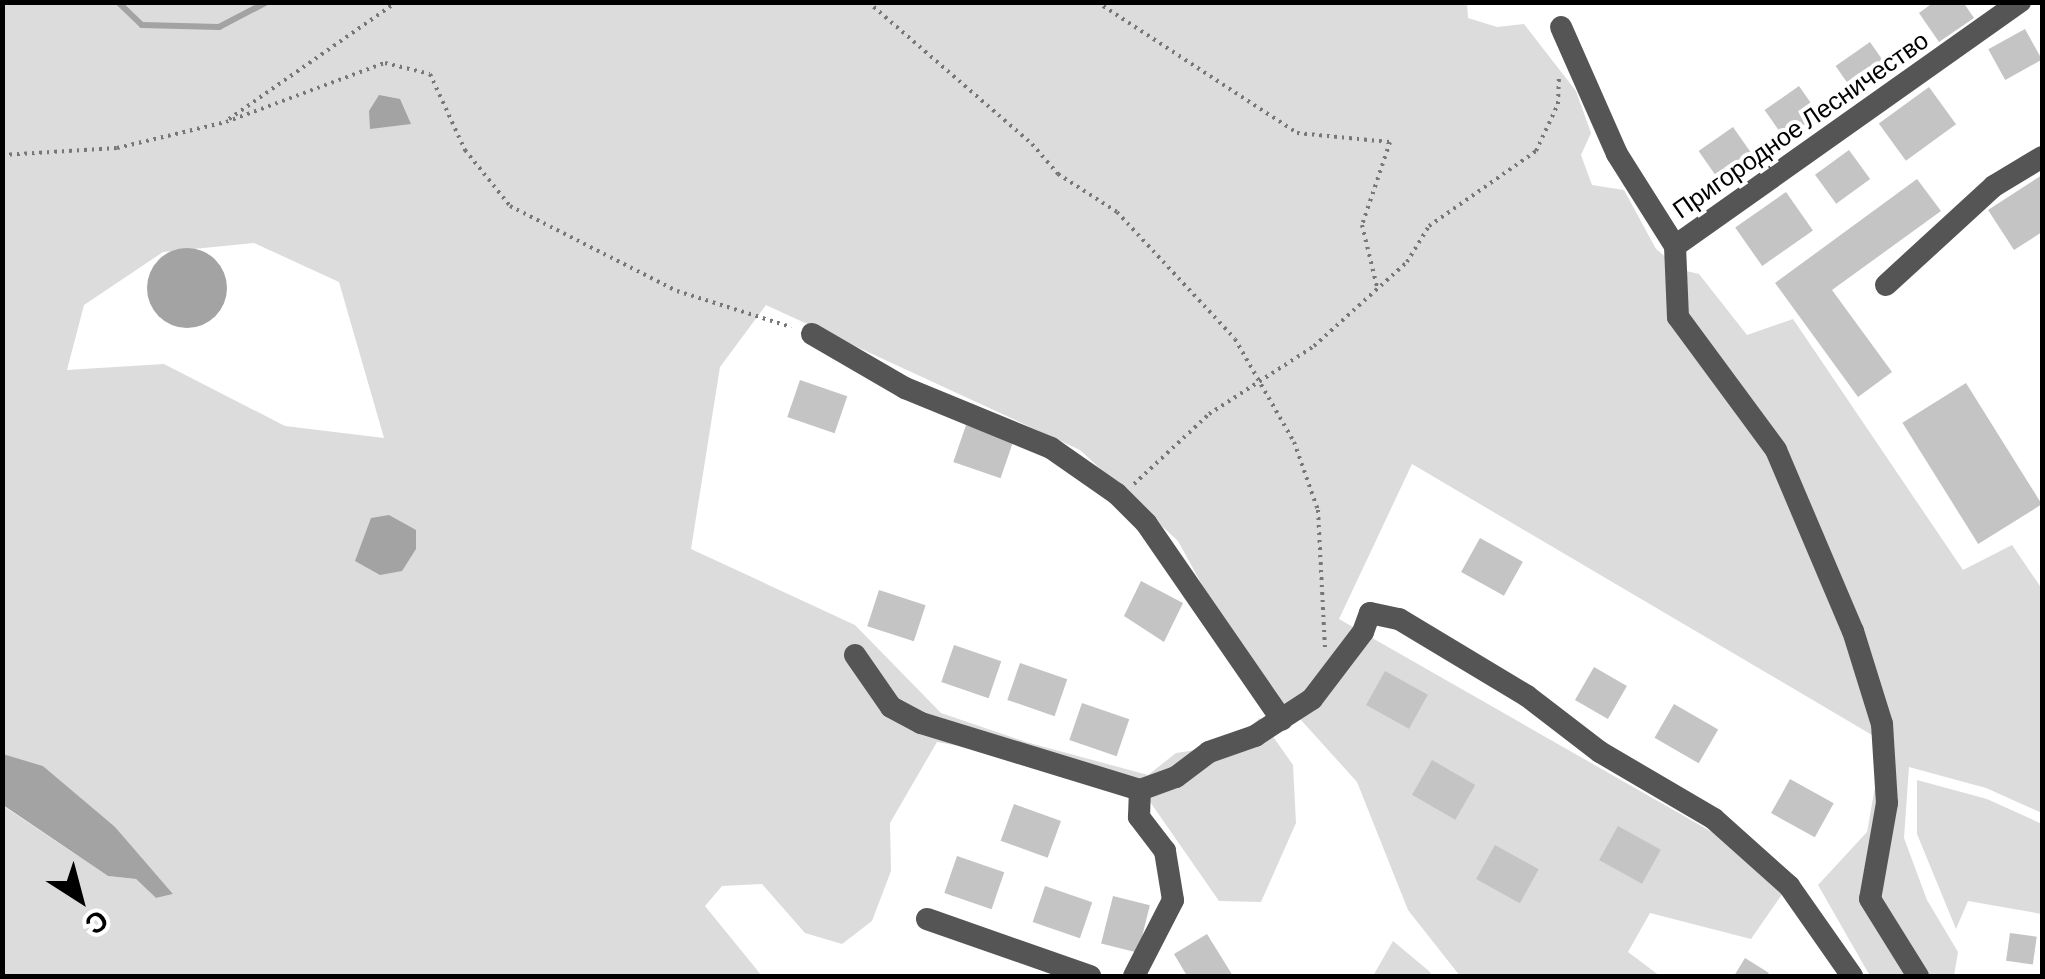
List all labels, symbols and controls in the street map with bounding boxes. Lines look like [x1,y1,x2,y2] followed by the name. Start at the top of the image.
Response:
[1666,24,1934,224] street label: Пригородное Лесничество
[30,849,130,949] north arrow
[79,904,116,943] text: С

